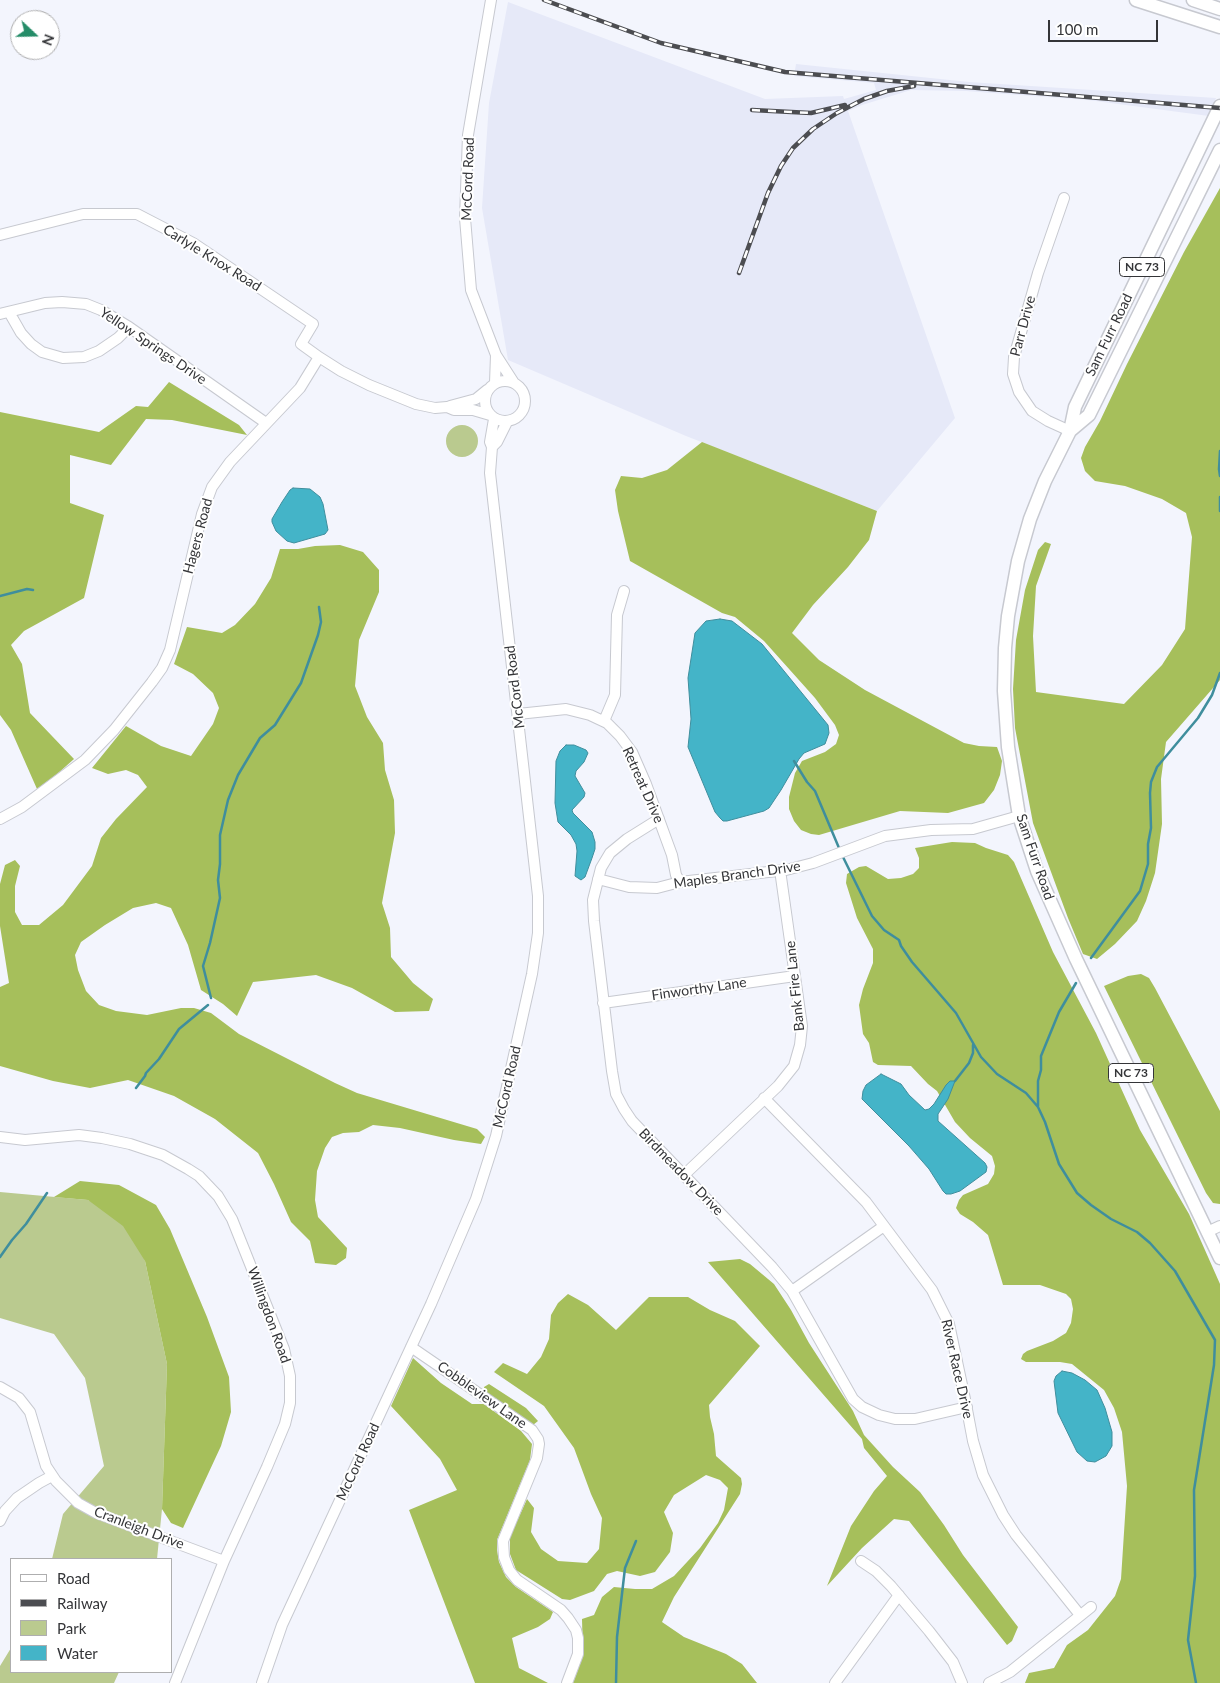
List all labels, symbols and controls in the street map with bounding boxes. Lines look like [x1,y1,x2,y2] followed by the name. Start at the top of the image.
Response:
[10,10,60,60] north arrow
[1050,10,1160,42] scale bar
[1056,20,1098,38] text: 100 m
[39,32,58,48] text: N
[458,137,478,221] street label: McCord Road
[160,221,264,295] street label: Carlyle Knox Road
[1120,258,1164,276] road number: NC 73
[1082,291,1136,379] street label: Sam Furr Road
[1007,294,1039,358] street label: Parr Drive
[96,304,210,388] street label: Yellow Springs Drive
[180,496,216,576] street label: Hagers Road
[502,644,528,730] street label: McCord Road
[619,744,667,826] street label: Retreat Drive
[1012,812,1058,902] street label: Sam Furr Road
[672,858,802,892] street label: Maples Branch Drive
[782,940,808,1032] street label: Bank Fire Lane
[650,974,748,1004] street label: Finworthy Lane
[489,1044,525,1130] street label: McCord Road
[1108,1064,1154,1082] road number: NC 73
[635,1125,727,1219] street label: Birdmeadow Drive
[244,1265,294,1365] street label: Willingdon Road
[937,1318,977,1420] street label: River Race Drive
[434,1358,530,1432] street label: Cobbleview Lane
[333,1420,383,1504] street label: McCord Road
[92,1503,186,1553] street label: Cranleigh Drive
[10,1558,172,1673] legend
[57,1569,90,1587] text: Road
[57,1594,108,1612] text: Railway
[57,1619,86,1637] text: Park
[57,1644,98,1662] text: Water

